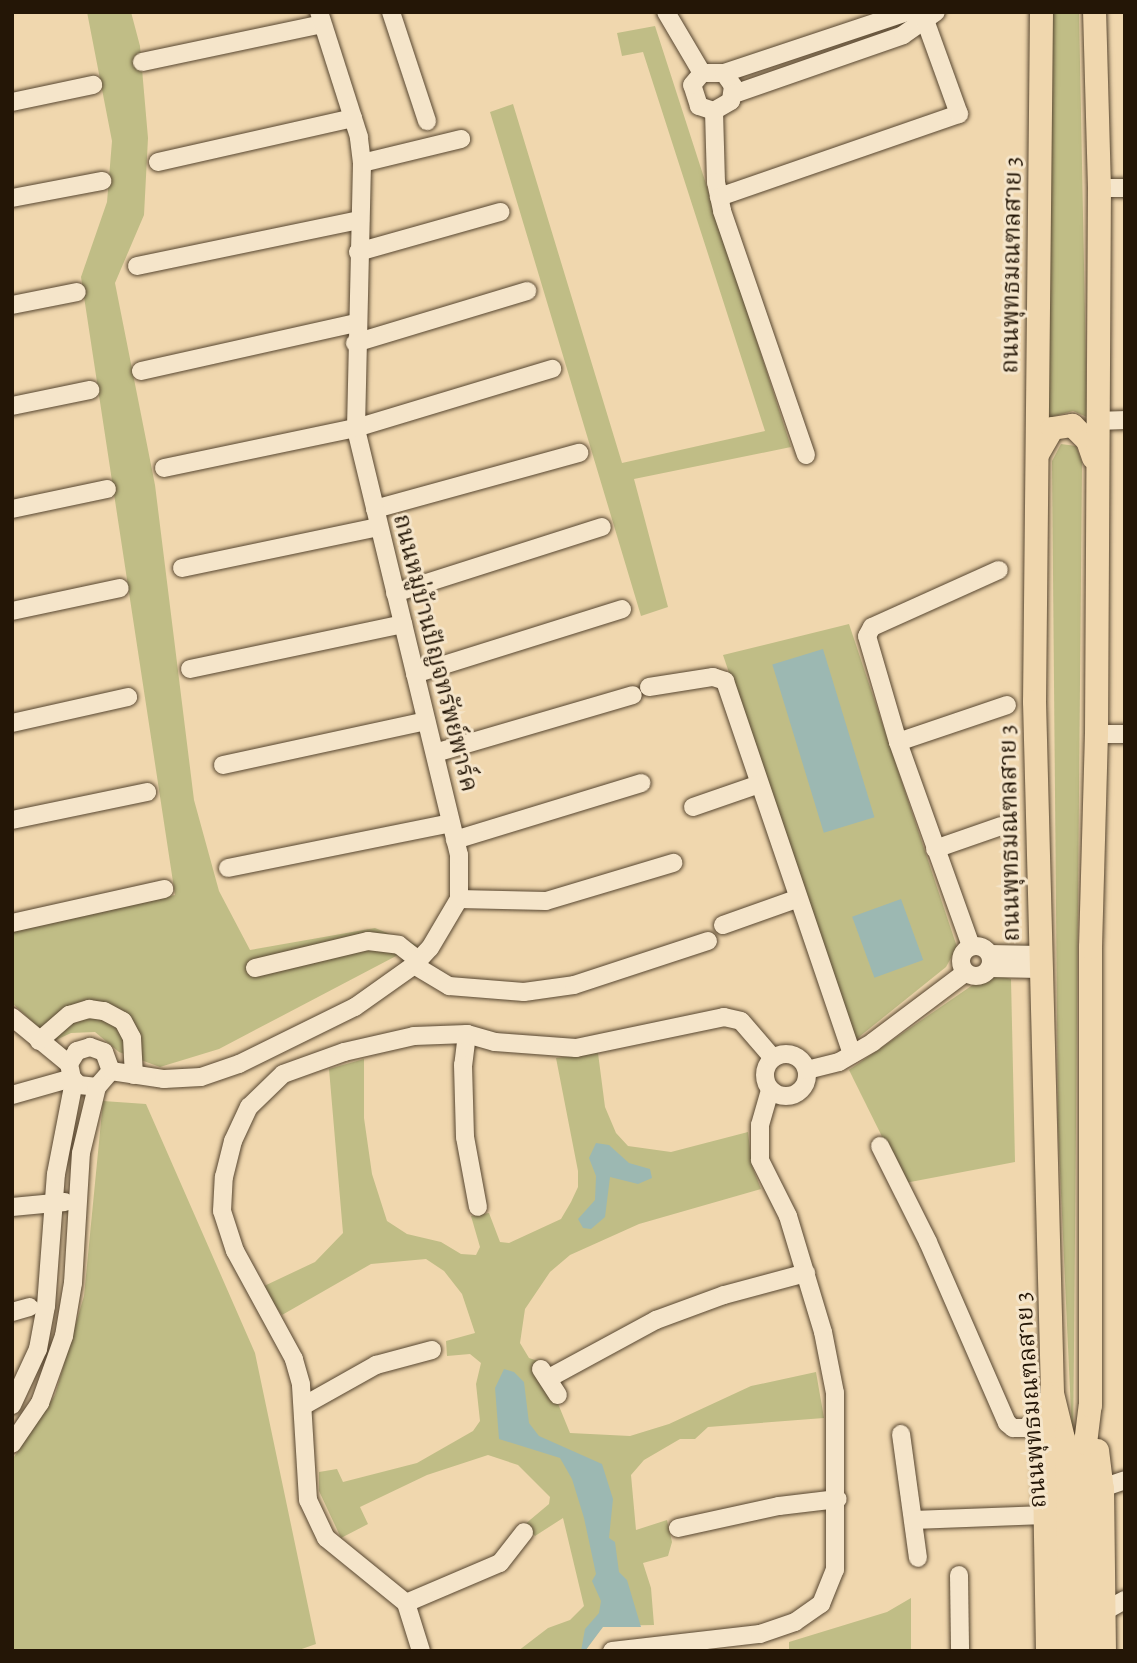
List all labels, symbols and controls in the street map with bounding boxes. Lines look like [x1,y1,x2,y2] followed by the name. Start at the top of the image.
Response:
[996,156,1028,374] street label: ถนนพุทธมณฑลสาย 3
[387,511,483,795] street label: ถนนหมู่บ้านปัญจทรัพย์พาร์ค
[994,724,1026,942] street label: ถนนพุทธมณฑลสาย 3
[1009,1291,1053,1509] street label: ถนนพุทธมณฑลสาย 3

